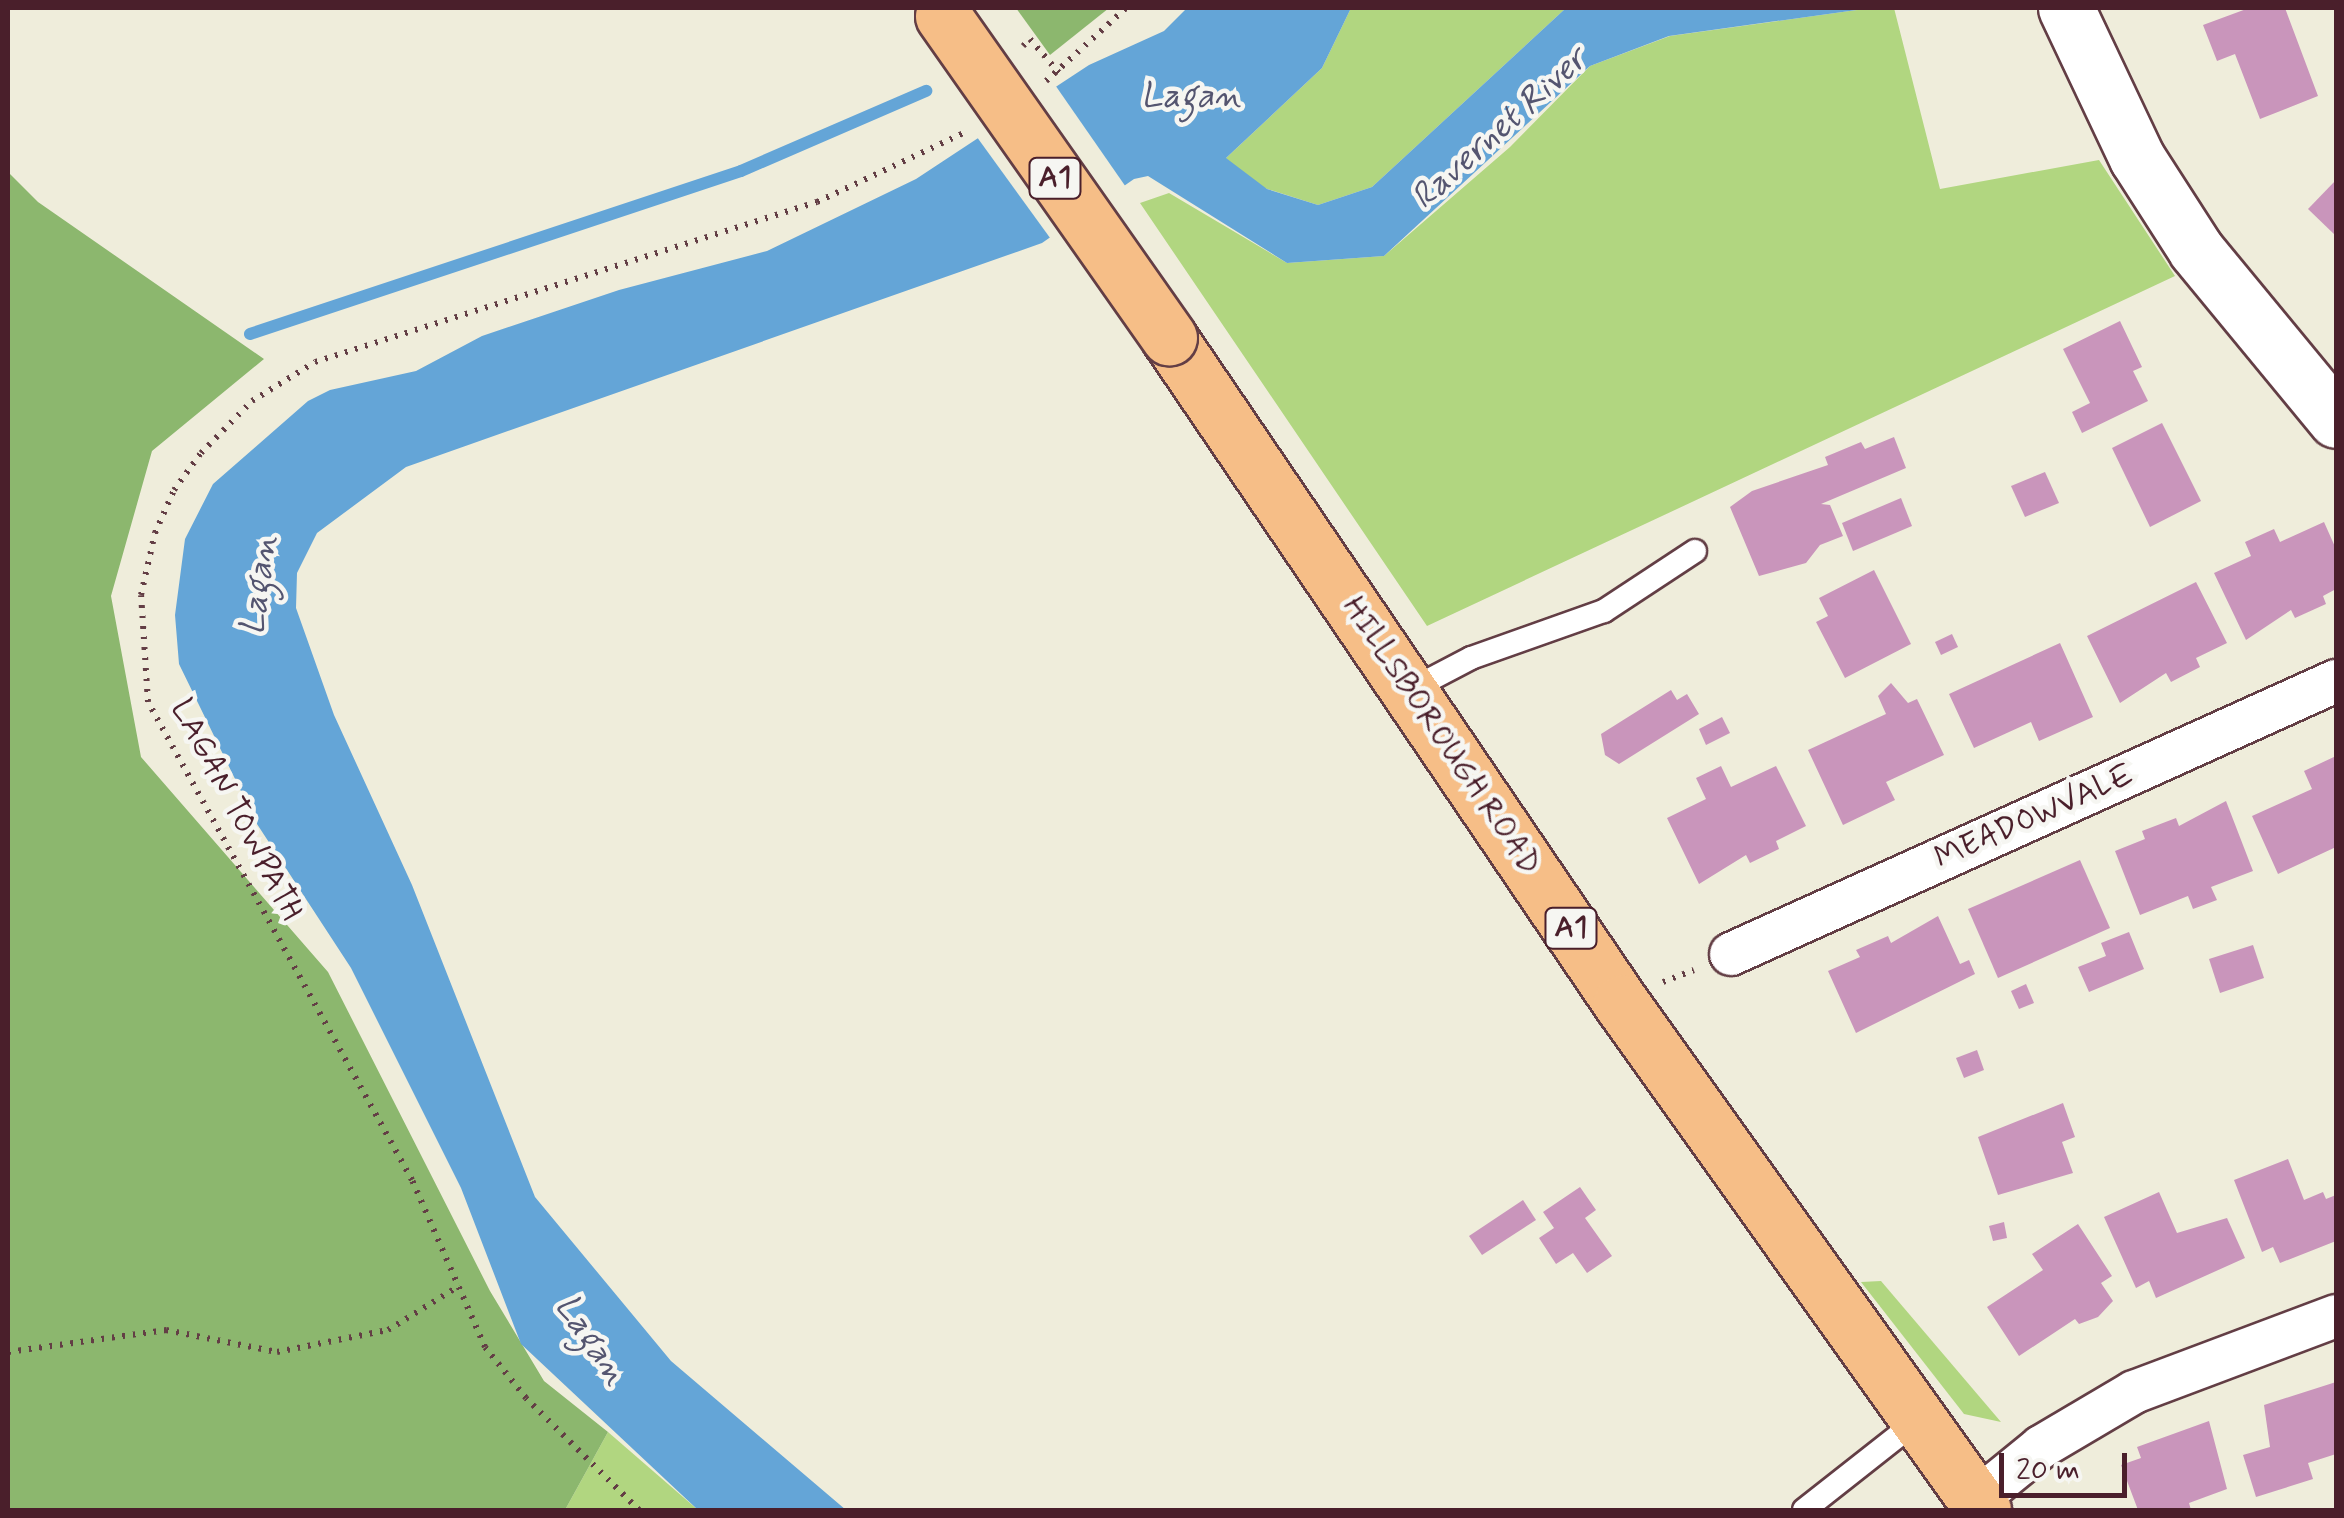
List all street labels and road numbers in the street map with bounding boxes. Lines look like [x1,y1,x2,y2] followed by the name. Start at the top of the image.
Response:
[1028,153,1082,203] road number: A1
[1335,591,1547,881] street label: HILLSBOROUGH ROAD
[161,692,311,928] street label: LAGAN TOWPATH
[1929,756,2139,878] street label: MEADOWVALE
[1544,903,1598,953] road number: A1

